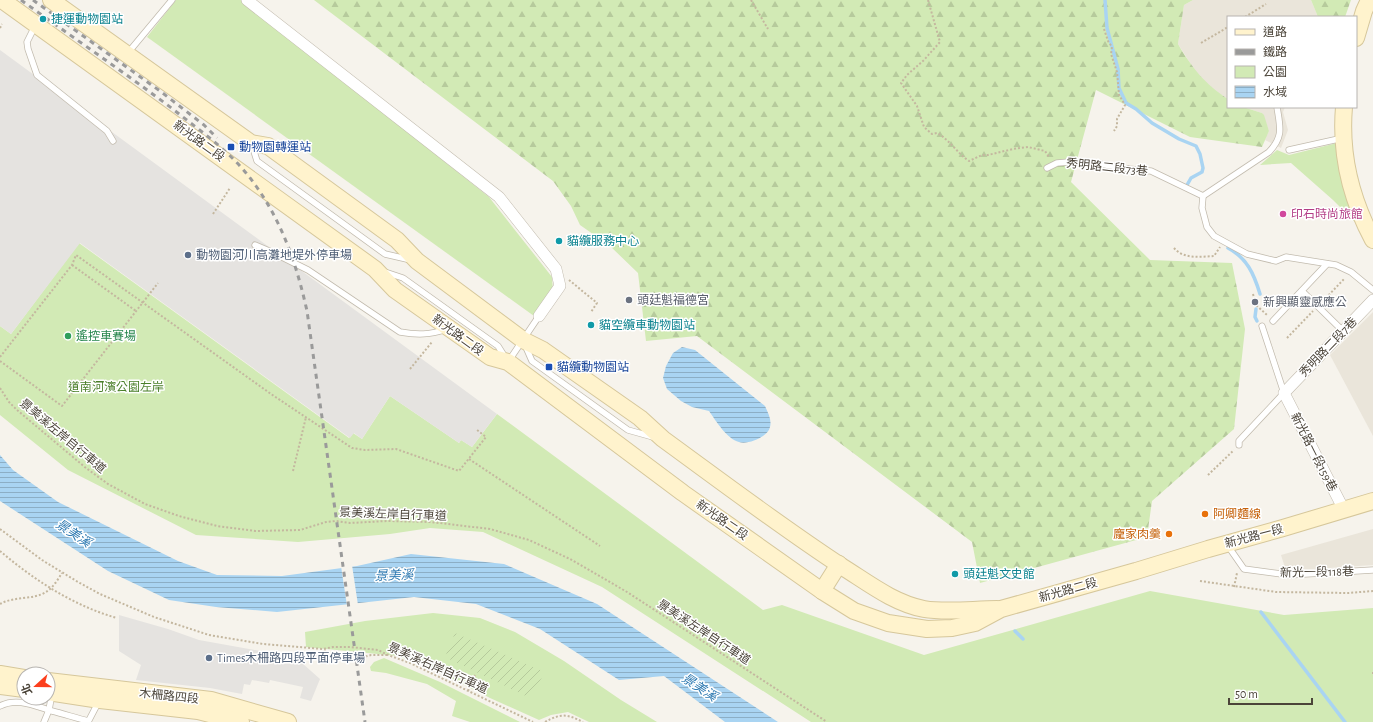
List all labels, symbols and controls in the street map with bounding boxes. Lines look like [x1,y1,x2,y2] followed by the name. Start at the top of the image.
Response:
[51,12,123,25] place label: 捷運動物園站
[38,14,48,24] marker: 捷運動物園站
[1227,16,1357,108] legend
[1263,25,1287,38] text: 道路
[1263,45,1287,58] text: 鐵路
[1263,66,1287,78] text: 公園
[1263,86,1287,98] text: 水域
[171,118,227,163] street label: 新光路二段
[239,140,311,153] place label: 動物園轉運站
[226,142,236,152] marker: 動物園轉運站
[1066,156,1148,177] street label: 秀明路二段73巷
[1291,207,1363,220] place label: 印石時尚旅館
[1278,209,1288,219] marker: 印石時尚旅館
[567,234,639,247] place label: 貓纜服務中心
[554,236,564,246] marker: 貓纜服務中心
[196,248,352,261] place label: 動物園河川高灘地堤外停車場
[183,250,193,260] marker: 動物園河川高灘地堤外停車場
[637,293,709,306] place label: 頭廷魁福德宮
[624,295,634,305] marker: 頭廷魁福德宮
[1263,295,1347,308] place label: 新興顯靈感應公
[1250,297,1260,307] marker: 新興顯靈感應公
[430,312,486,357] street label: 新光路二段
[1296,314,1359,379] street label: 秀明路二段7巷
[599,318,695,331] place label: 貓空纜車動物園站
[586,320,596,330] marker: 貓空纜車動物園站
[76,329,136,342] place label: 遙控車賽場
[63,331,73,341] marker: 遙控車賽場
[557,360,629,373] place label: 貓纜動物園站
[544,362,554,372] marker: 貓纜動物園站
[68,380,164,393] park label: 道南河濱公園左岸
[18,396,109,475] street label: 景美溪左岸自行車道
[1289,410,1340,493] street label: 新光路一段159巷
[694,497,751,542] street label: 新光路二段
[339,505,447,522] street label: 景美溪左岸自行車道
[1213,507,1261,520] place label: 阿卿麵線
[1200,509,1210,519] marker: 阿卿麵線
[53,517,95,551] water label: 景美溪
[1223,521,1285,550] street label: 新光路一段
[1113,527,1161,540] place label: 龐家肉羹
[1164,529,1174,539] marker: 龐家肉羹
[1280,564,1354,579] street label: 新光一段118巷
[963,567,1035,580] place label: 頭廷魁文史館
[374,568,416,583] water label: 景美溪
[950,569,960,579] marker: 頭廷魁文史館
[1037,575,1098,604] street label: 新光路二段
[655,597,753,666] street label: 景美溪左岸自行車道
[386,640,490,695] street label: 景美溪右岸自行車道
[217,651,365,664] place label: Times木柵路四段平面停車場
[204,653,214,663] marker: Times木柵路四段平面停車場
[16,666,56,706] north arrow
[679,671,721,705] water label: 景美溪
[1229,680,1312,706] scale bar
[20,682,34,697] text: 北
[139,686,200,705] street label: 木柵路四段
[1235,688,1258,700] text: 50 m

